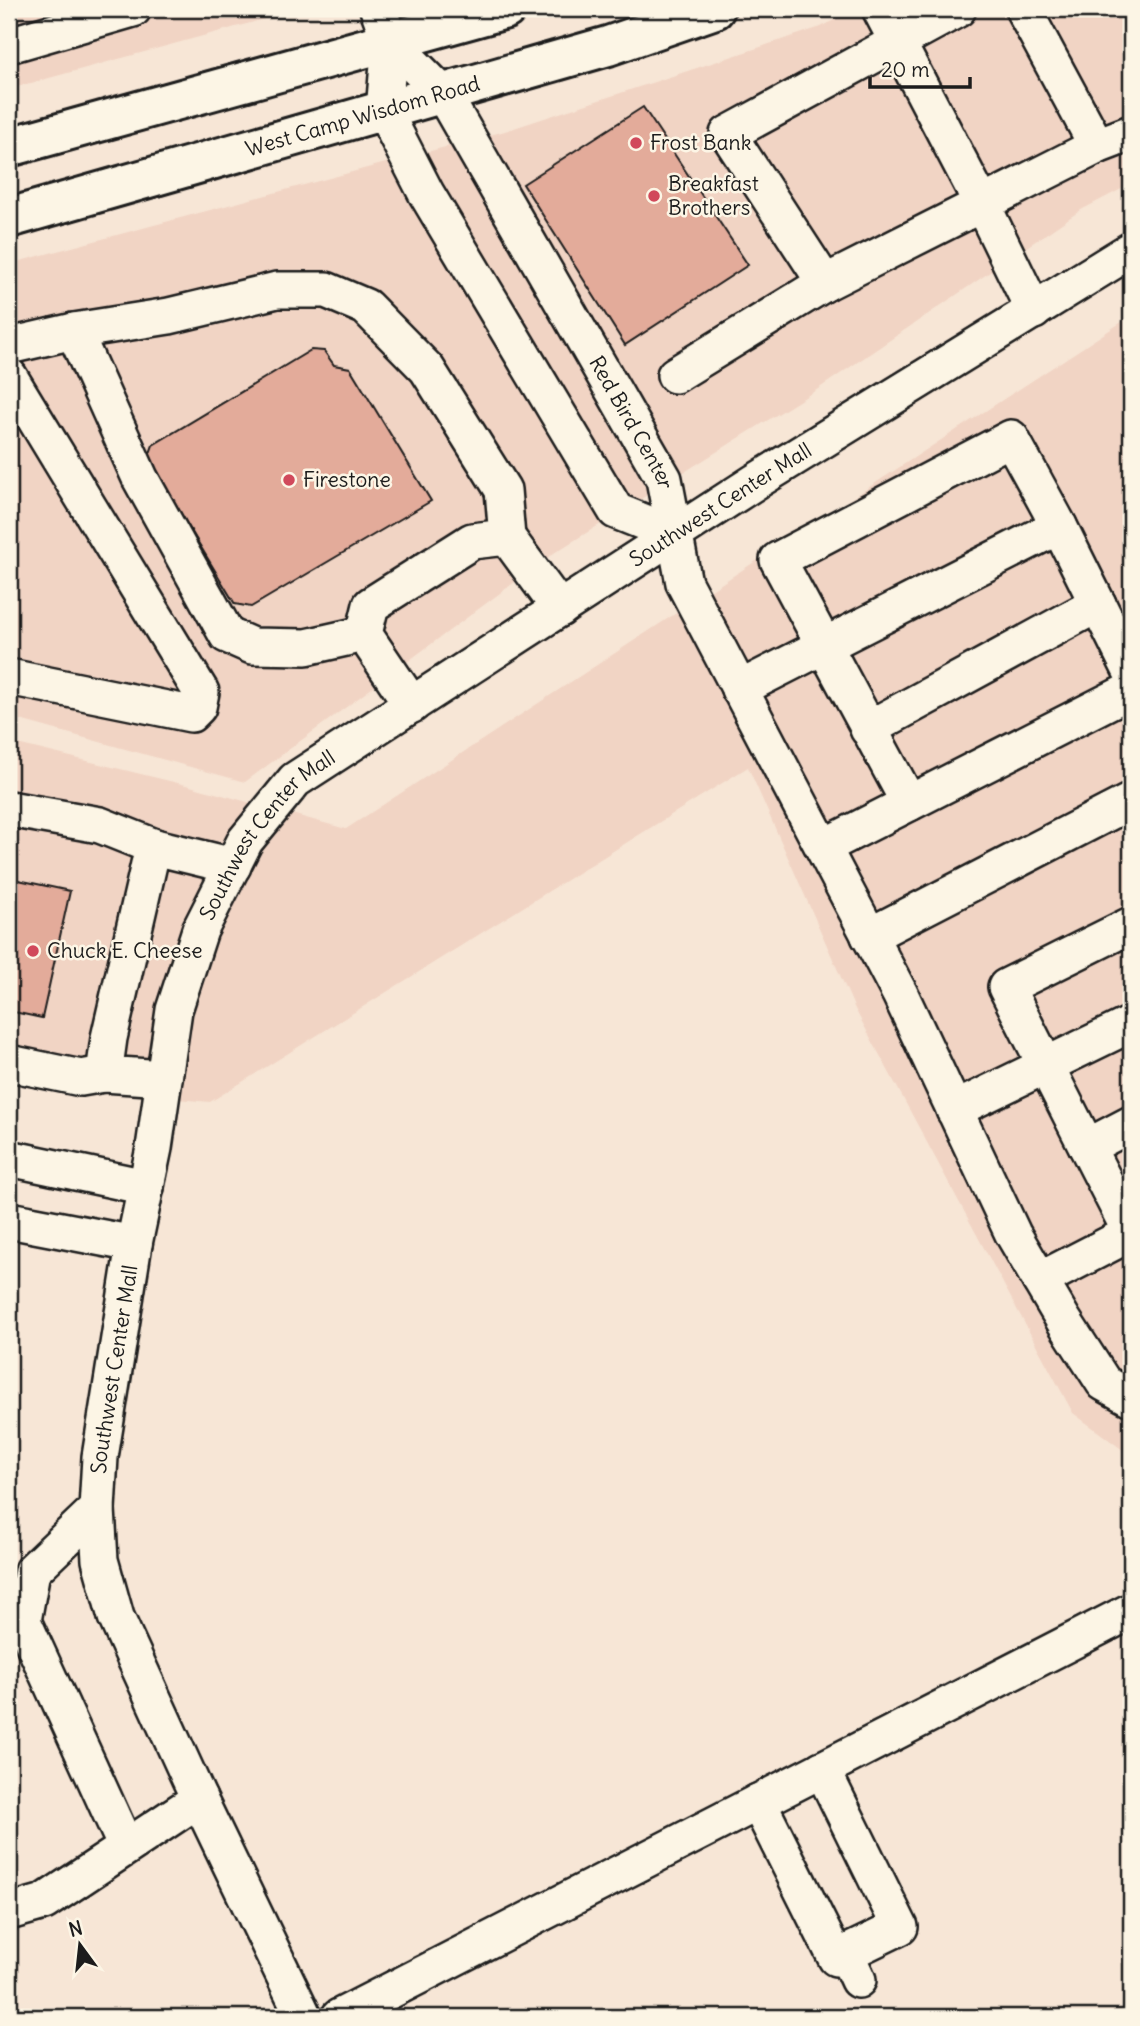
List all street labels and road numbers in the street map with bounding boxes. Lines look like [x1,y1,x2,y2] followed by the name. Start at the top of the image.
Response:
[242,69,483,162] street label: West Camp Wisdom Road
[583,351,680,491] street label: Red Bird Center
[624,436,816,573] street label: Southwest Center Mall
[193,744,340,924] street label: Southwest Center Mall
[85,1263,143,1475] street label: Southwest Center Mall

